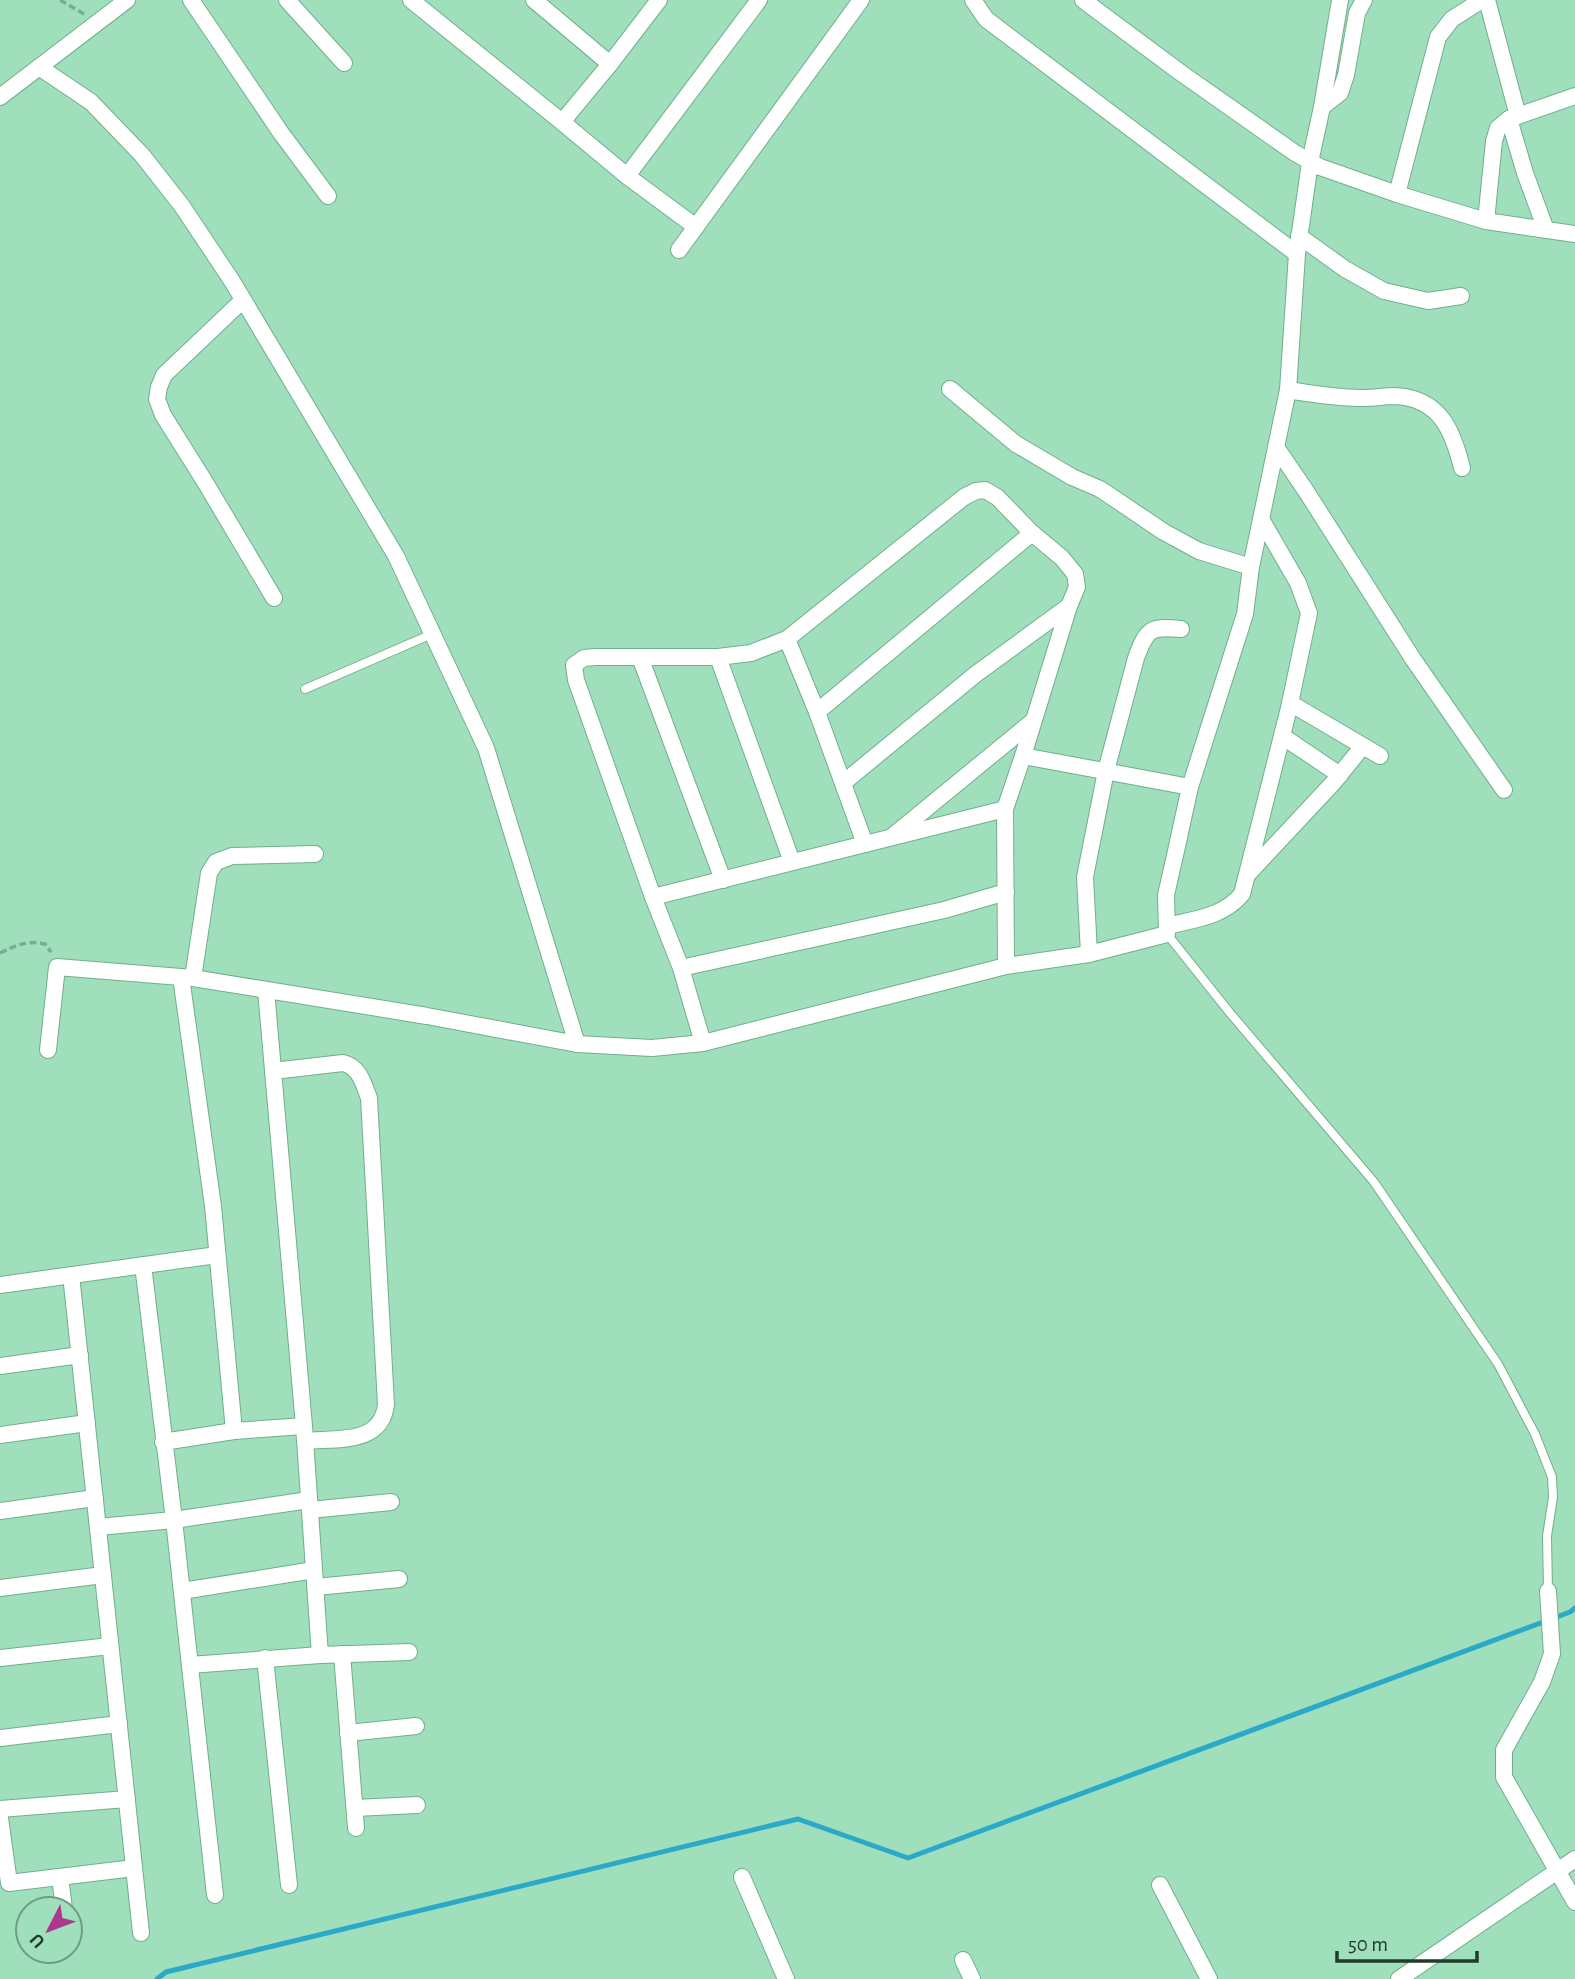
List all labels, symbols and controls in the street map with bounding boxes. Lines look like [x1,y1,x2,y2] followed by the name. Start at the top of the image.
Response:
[14,1895,84,1965] north arrow
[1337,1920,1477,1964] scale bar
[26,1930,49,1951] text: U
[1348,1934,1388,1955] text: 50 m

